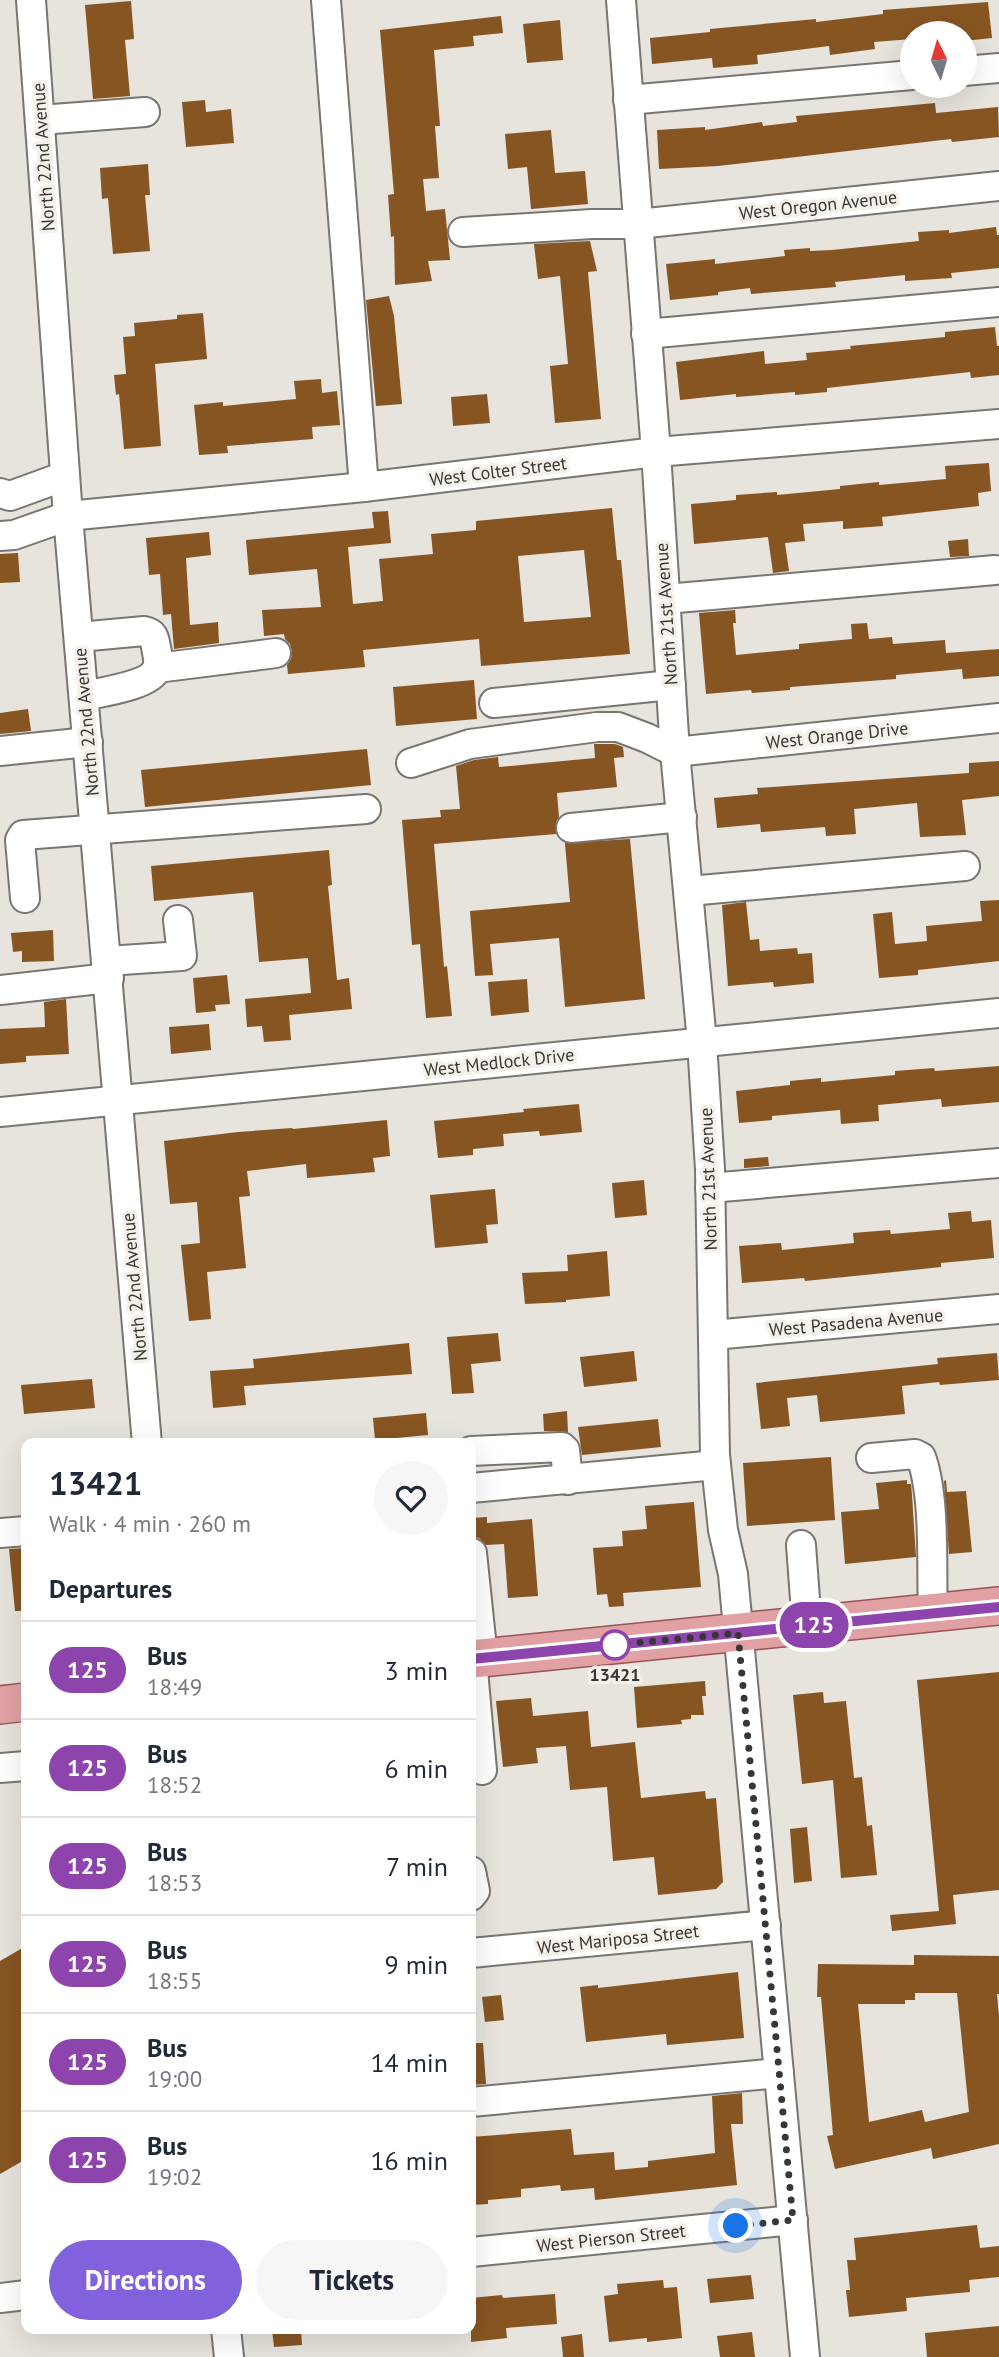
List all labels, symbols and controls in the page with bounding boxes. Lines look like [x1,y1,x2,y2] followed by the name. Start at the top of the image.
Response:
[900,21,976,98] north arrow
[900,21,977,98] map controls
[26,82,60,232] street label: North 22nd Avenue
[738,185,898,225] street label: West Oregon Avenue
[428,451,568,491] street label: West Colter Street
[650,542,682,686] street label: North 21st Avenue
[68,647,104,797] street label: North 22nd Avenue
[765,716,909,754] street label: West Orange Drive
[423,1043,575,1081] street label: West Medlock Drive
[694,1107,722,1251] street label: North 21st Avenue
[116,1212,152,1362] street label: North 22nd Avenue
[768,1303,944,1341] street label: West Pasadena Avenue
[49,1461,143,1504] text: 13421
[374,1461,448,1535] button: heart
[49,1509,251,1538] text: Walk · 4 min · 260 m
[49,1572,172,1605] text: Departures
[774,1602,854,1648] line badge: 125
[794,1609,834,1640] text: 125
[600,1630,630,1660] marker: 13421
[147,1639,187,1672] text: Bus
[67,1654,108,1685] text: 125
[385,1654,448,1687] text: 3 min
[589,1663,641,1686] place label: 13421
[147,1672,202,1701] text: 18:49
[147,1737,187,1770] text: Bus
[67,1752,108,1783] text: 125
[385,1752,448,1785] text: 6 min
[147,1770,202,1799] text: 18:52
[147,1835,187,1868] text: Bus
[67,1850,108,1881] text: 125
[386,1850,448,1883] text: 7 min
[147,1868,202,1897] text: 18:53
[536,1919,700,1959] street label: West Mariposa Street
[147,1933,187,1966] text: Bus
[67,1948,108,1979] text: 125
[385,1948,448,1981] text: 9 min
[147,1966,202,1995] text: 18:55
[147,2031,187,2064] text: Bus
[67,2046,108,2077] text: 125
[370,2046,448,2079] text: 14 min
[147,2064,202,2093] text: 19:00
[147,2129,187,2162] text: Bus
[67,2144,108,2175] text: 125
[370,2144,448,2177] text: 16 min
[147,2162,202,2191] text: 19:02
[718,2208,753,2243] your location
[535,2219,687,2257] street label: West Pierson Street
[49,2240,242,2320] button: Directions
[256,2240,448,2320] button: Tickets

